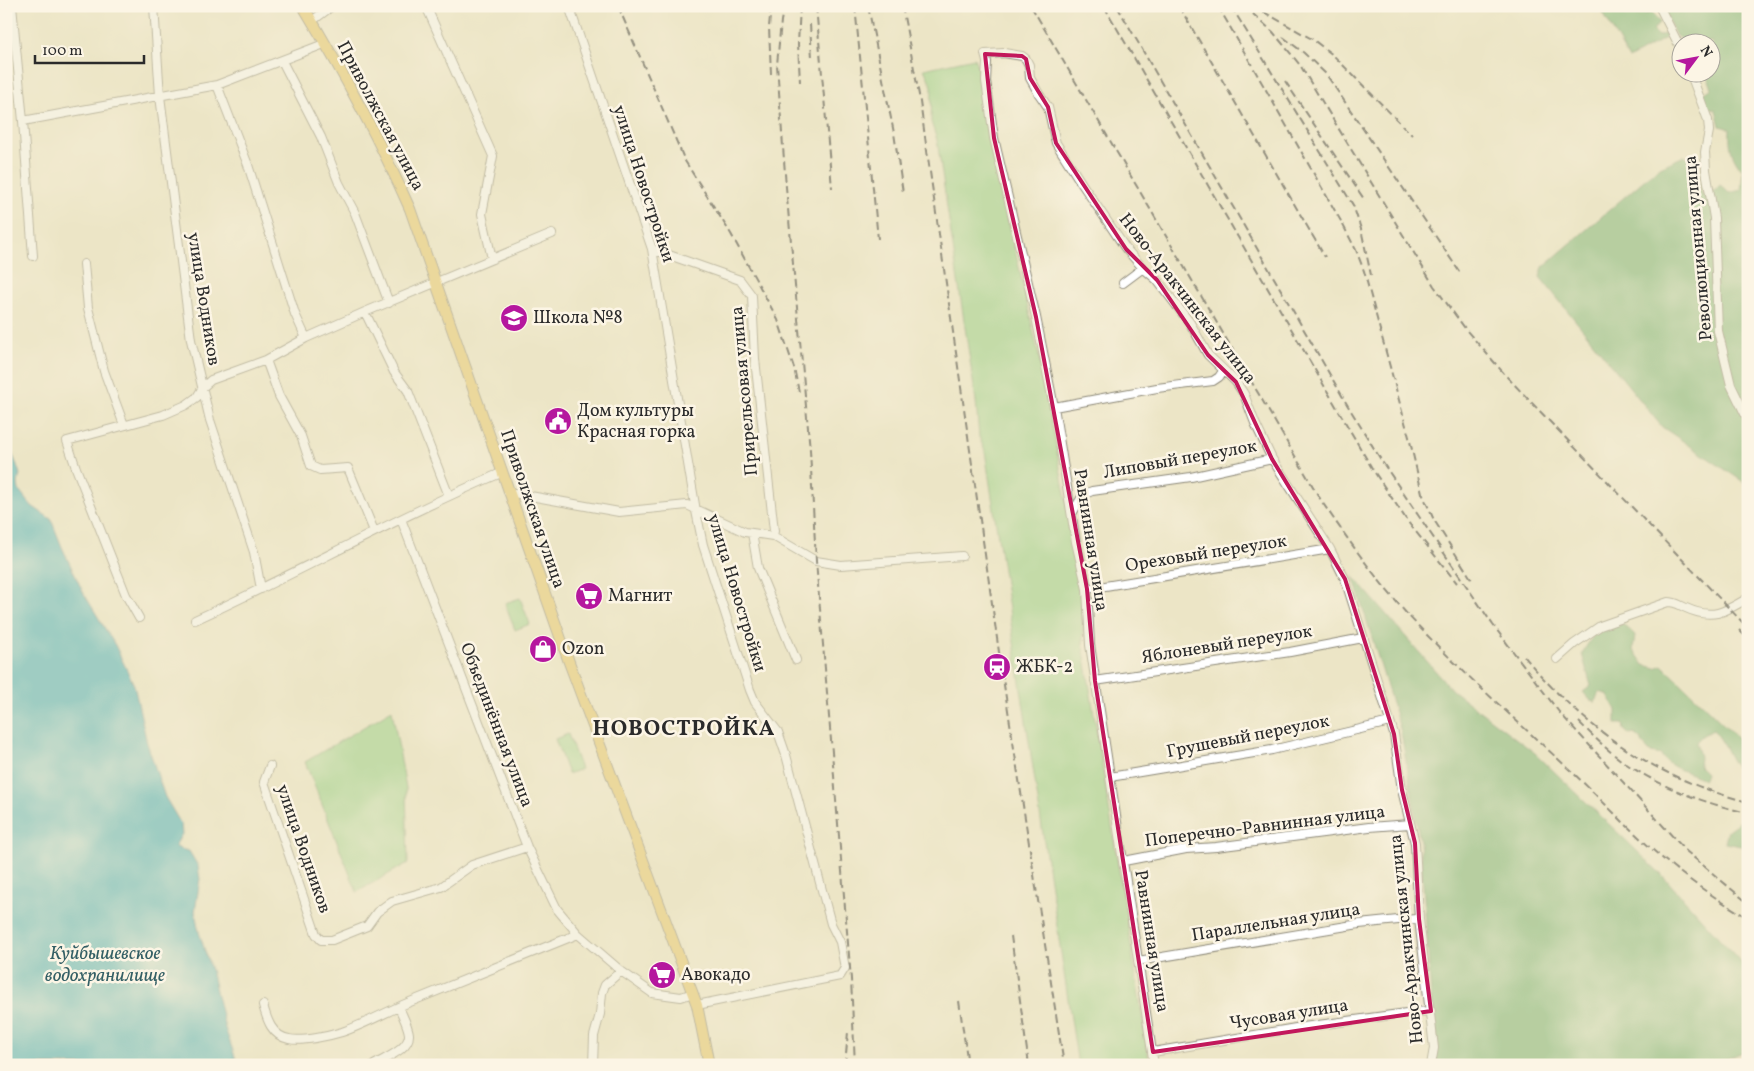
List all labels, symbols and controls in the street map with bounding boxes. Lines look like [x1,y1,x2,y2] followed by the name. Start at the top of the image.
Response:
[35,32,144,64] scale bar
[1672,32,1722,82] north arrow
[330,37,430,195] street label: Приволжская улица
[42,41,82,62] text: 100 m
[1695,43,1717,61] text: N
[606,102,680,266] street label: улица Новостройки
[1678,154,1720,342] street label: Революционная улица
[1112,208,1262,390] street label: Ново-Аракчинская улица
[180,231,226,367] street label: улица Водников
[499,303,529,333] school or university icon: Школа №8
[725,305,765,477] street label: Прирельсовая улица
[533,306,623,331] place label: Школа №8
[577,399,696,445] place label: Дом культуры Красная горка
[543,406,573,436] public building icon: Дом культуры Красная горка
[493,426,571,592] street label: Приволжская улица
[1101,434,1259,486] street label: Липовый переулок
[1066,467,1114,613] street label: Равнинная улица
[700,511,772,675] street label: улица Новостройки
[1124,529,1289,579] street label: Ореховый переулок
[574,581,604,611] supermarket icon: Магнит
[608,584,672,609] place label: Магнит
[1140,619,1314,671] street label: Яблоневый переулок
[528,634,558,664] shop icon: Ozon
[562,637,605,662] place label: Ozon
[453,639,539,811] street label: Объединённая улица
[982,652,1012,682] station icon: ЖБК-2
[1016,655,1073,680] place label: ЖБК-2
[1165,709,1332,765] street label: Грушевый переулок
[593,714,775,745] district label: НОВОСТРОЙКА
[269,781,337,917] street label: улица Водников
[1143,800,1387,854] street label: Поперечно-Равнинная улица
[1384,833,1430,1045] street label: Ново-Аракчинская улица
[1127,868,1175,1014] street label: Равнинная улица
[1190,897,1362,949] street label: Параллельная улица
[45,941,165,989] water label: Куйбышевское водохранилище
[647,960,677,990] supermarket icon: Авокадо
[681,963,751,988] place label: Авокадо
[1228,993,1350,1037] street label: Чусовая улица

